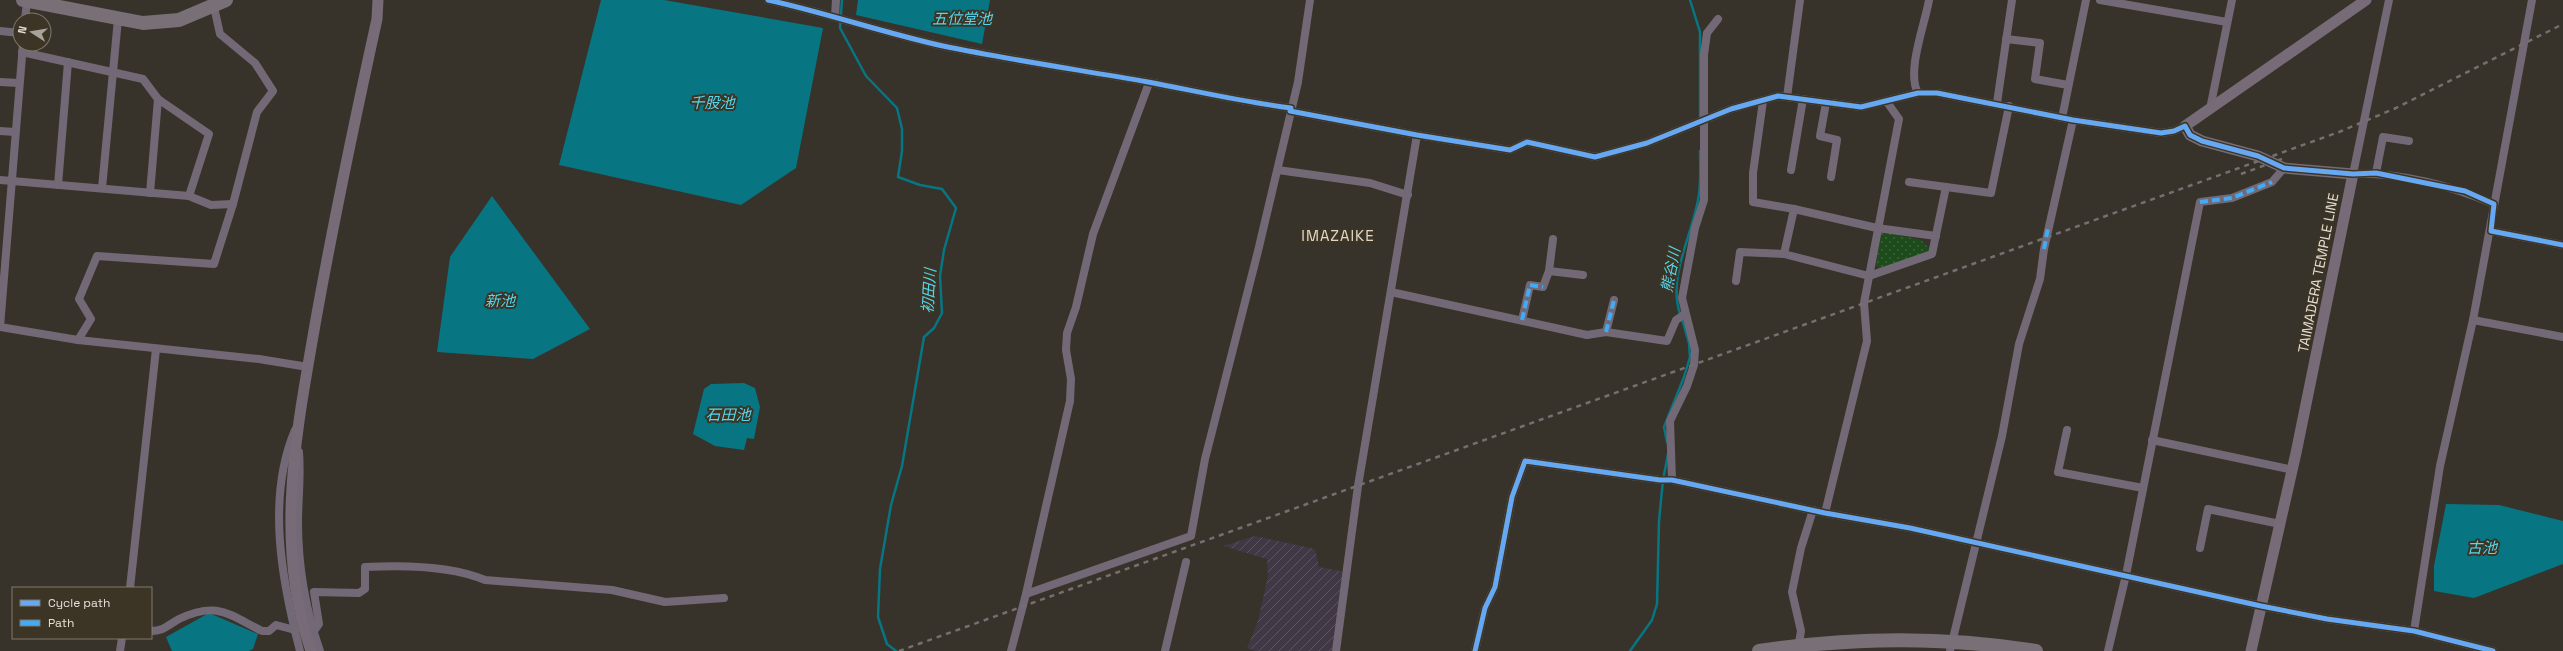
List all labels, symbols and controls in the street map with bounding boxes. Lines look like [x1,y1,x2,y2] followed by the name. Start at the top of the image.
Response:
[932,9,994,28] water label: 五位堂池
[12,12,52,52] north arrow
[15,25,30,35] text: N
[689,93,736,112] water label: 千股池
[2294,192,2342,354] street label: TAIMADERA TEMPLE LINE
[1301,226,1375,245] district label: IMAZAIKE
[1657,244,1685,294] water label: 熊谷川
[917,266,940,314] water label: 初田川
[485,291,517,310] water label: 新池
[705,405,752,424] water label: 石田池
[2467,538,2499,557] water label: 古池
[12,587,152,639] legend
[48,595,110,611] text: Cycle path
[48,615,74,631] text: Path

